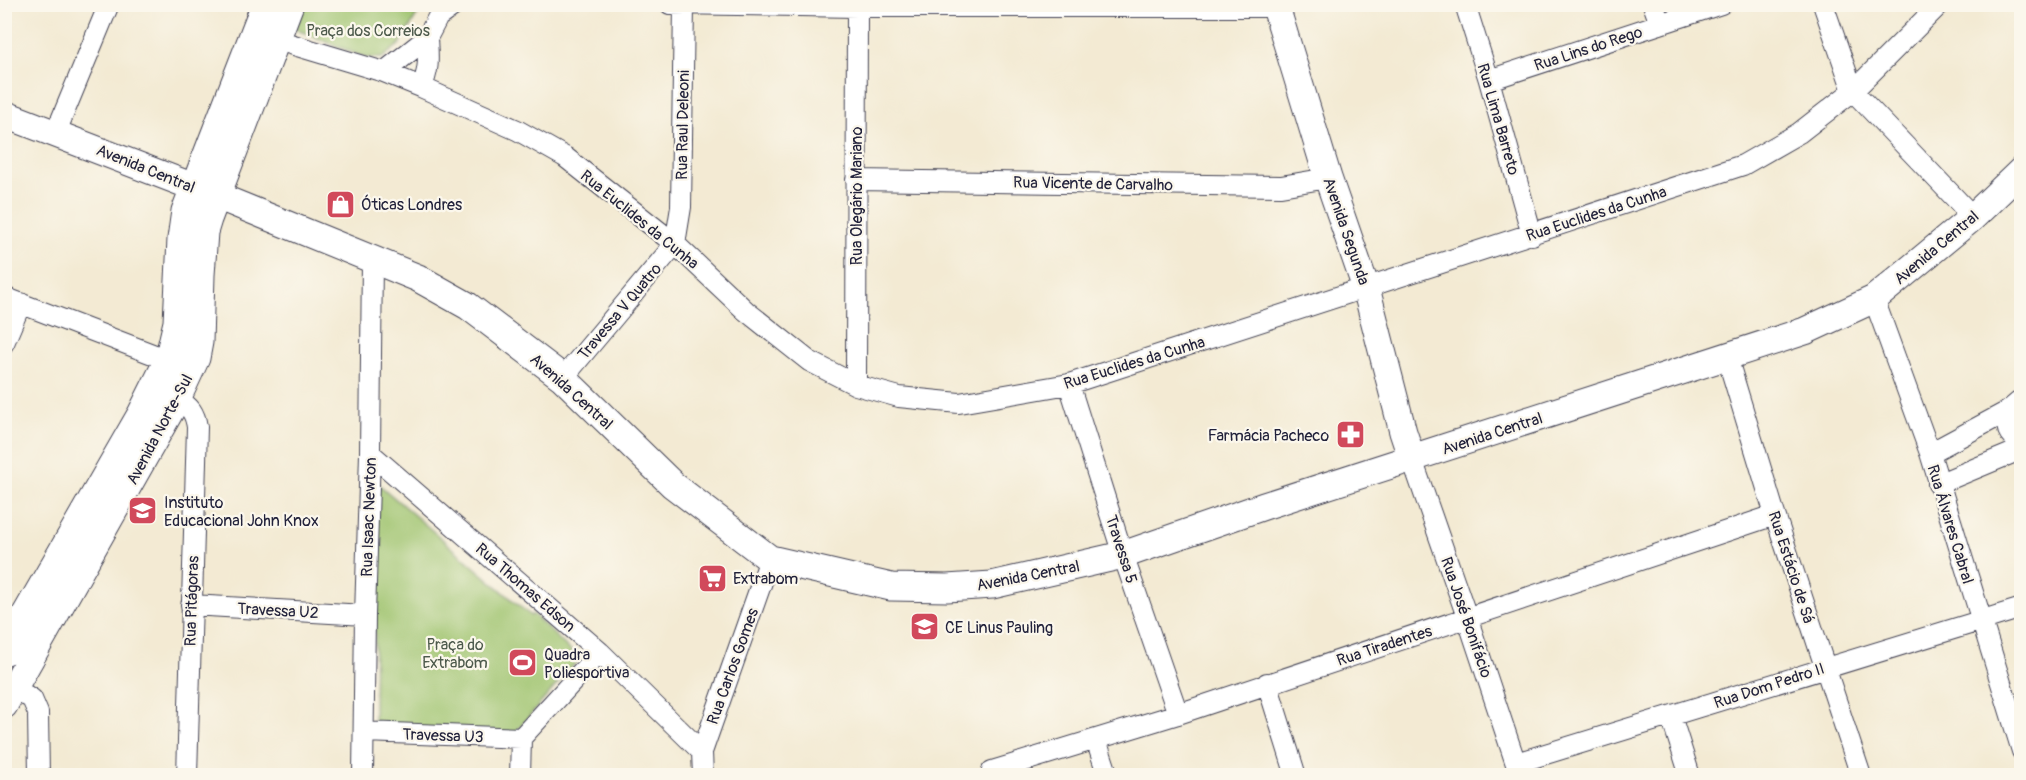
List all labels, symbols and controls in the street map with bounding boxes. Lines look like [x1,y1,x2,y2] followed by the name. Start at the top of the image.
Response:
[306,21,430,41] park label: Praça dos Correios
[1532,22,1645,76] street label: Rua Lins do Rego
[1473,61,1524,178] street label: Rua Lima Barreto
[672,70,694,180] street label: Rua Raul Deleoni
[847,126,867,265] street label: Rua Olegário Mariano
[93,140,198,198] street label: Avenida Central
[576,166,703,274] street label: Rua Euclides da Cunha
[1013,173,1174,195] street label: Rua Vicente de Carvalho
[1318,175,1374,288] street label: Avenida Segunda
[1524,182,1669,246] street label: Rua Euclides da Cunha
[324,188,356,220] shop icon: Óticas Londres
[361,194,462,215] place label: Óticas Londres
[1890,206,1983,289] street label: Avenida Central
[573,259,666,364] street label: Travessa V Quatro
[1061,332,1207,394] street label: Rua Euclides da Cunha
[526,349,617,434] street label: Avenida Central
[122,371,197,488] street label: Avenida Norte-Sul
[1439,408,1545,460] street label: Avenida Central
[1334,419,1366,451] pharmacy icon: Farmácia Pacheco
[1208,426,1329,446] place label: Farmácia Pacheco
[357,457,381,577] street label: Rua Isaac Newton
[1922,462,1978,586] street label: Rua Álvares Cabral
[164,493,319,531] place label: Instituto Educacional John Knox
[127,495,159,527] school or university icon: Instituto Educacional John Knox
[1763,509,1819,626] street label: Rua Estácio de Sá
[1101,513,1141,586] street label: Travessa 5
[471,539,579,637] street label: Rua Thomas Edson
[1436,554,1496,681] street label: Rua José Bonifácio
[180,555,204,647] street label: Rua Pitágoras
[975,556,1081,596] street label: Avenida Central
[696,562,728,594] supermarket icon: Extrabom
[733,569,798,589] place label: Extrabom
[237,599,319,623] street label: Travessa U2
[703,605,763,727] street label: Rua Carlos Gomes
[908,611,940,643] school or university icon: CE Linus Pauling
[945,618,1053,638] place label: CE Linus Pauling
[1334,621,1435,671] street label: Rua Tiradentes
[422,635,488,673] park label: Praça do Extrabom
[544,645,629,683] place label: Quadra Poliesportiva
[507,647,539,679] sports icon: Quadra Poliesportiva
[1711,659,1827,713] street label: Rua Dom Pedro II
[402,725,484,747] street label: Travessa U3

